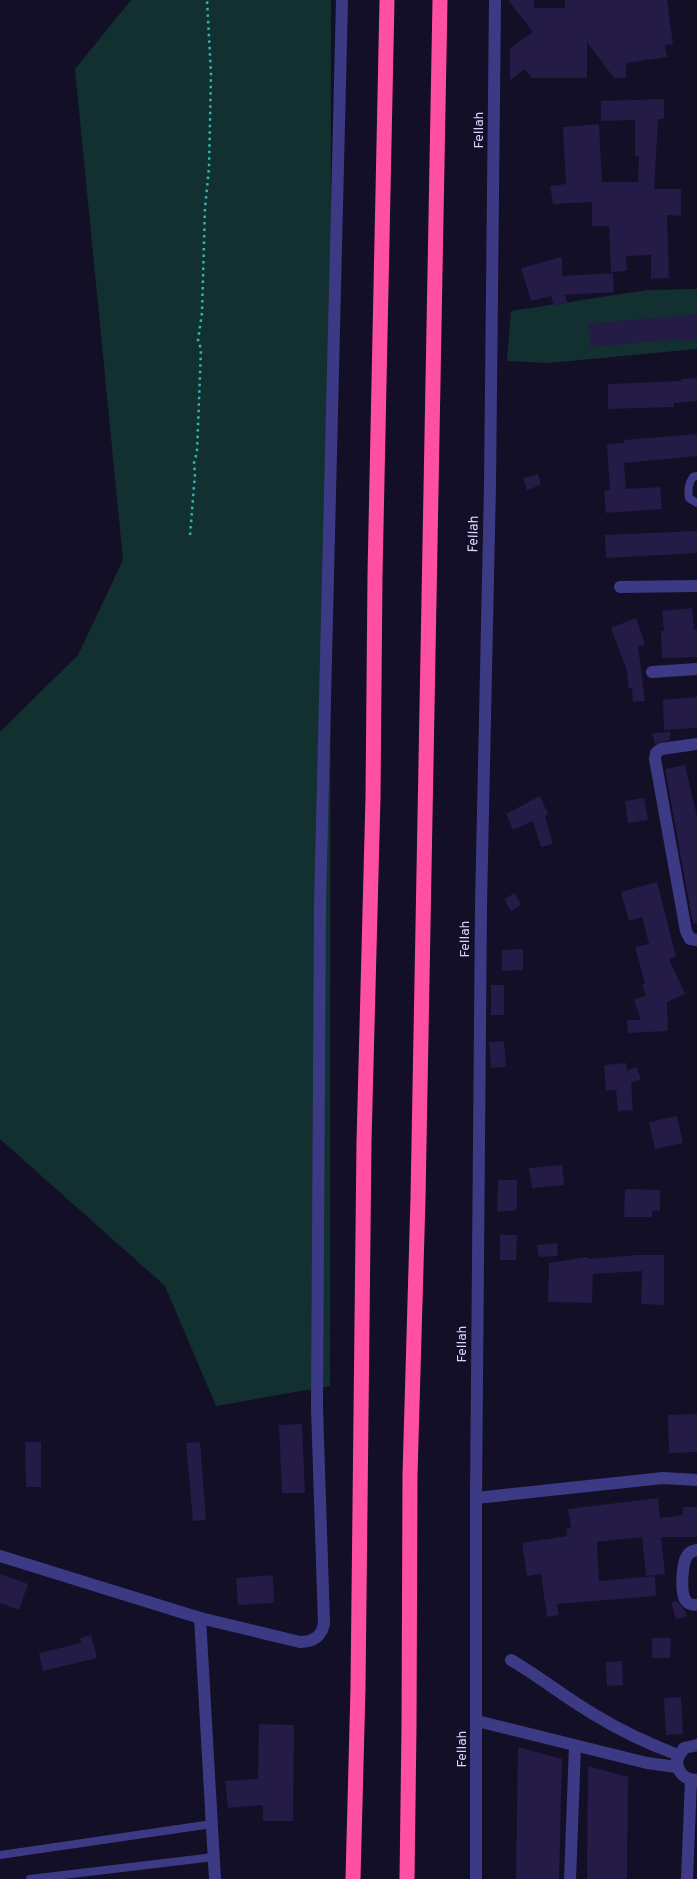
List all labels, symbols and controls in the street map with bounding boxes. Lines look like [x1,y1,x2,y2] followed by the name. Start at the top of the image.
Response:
[471,112,488,148] street label: Fellah
[465,515,483,553] street label: Fellah
[457,921,474,957] street label: Fellah
[454,1326,471,1362] street label: Fellah
[454,1731,471,1767] street label: Fellah

